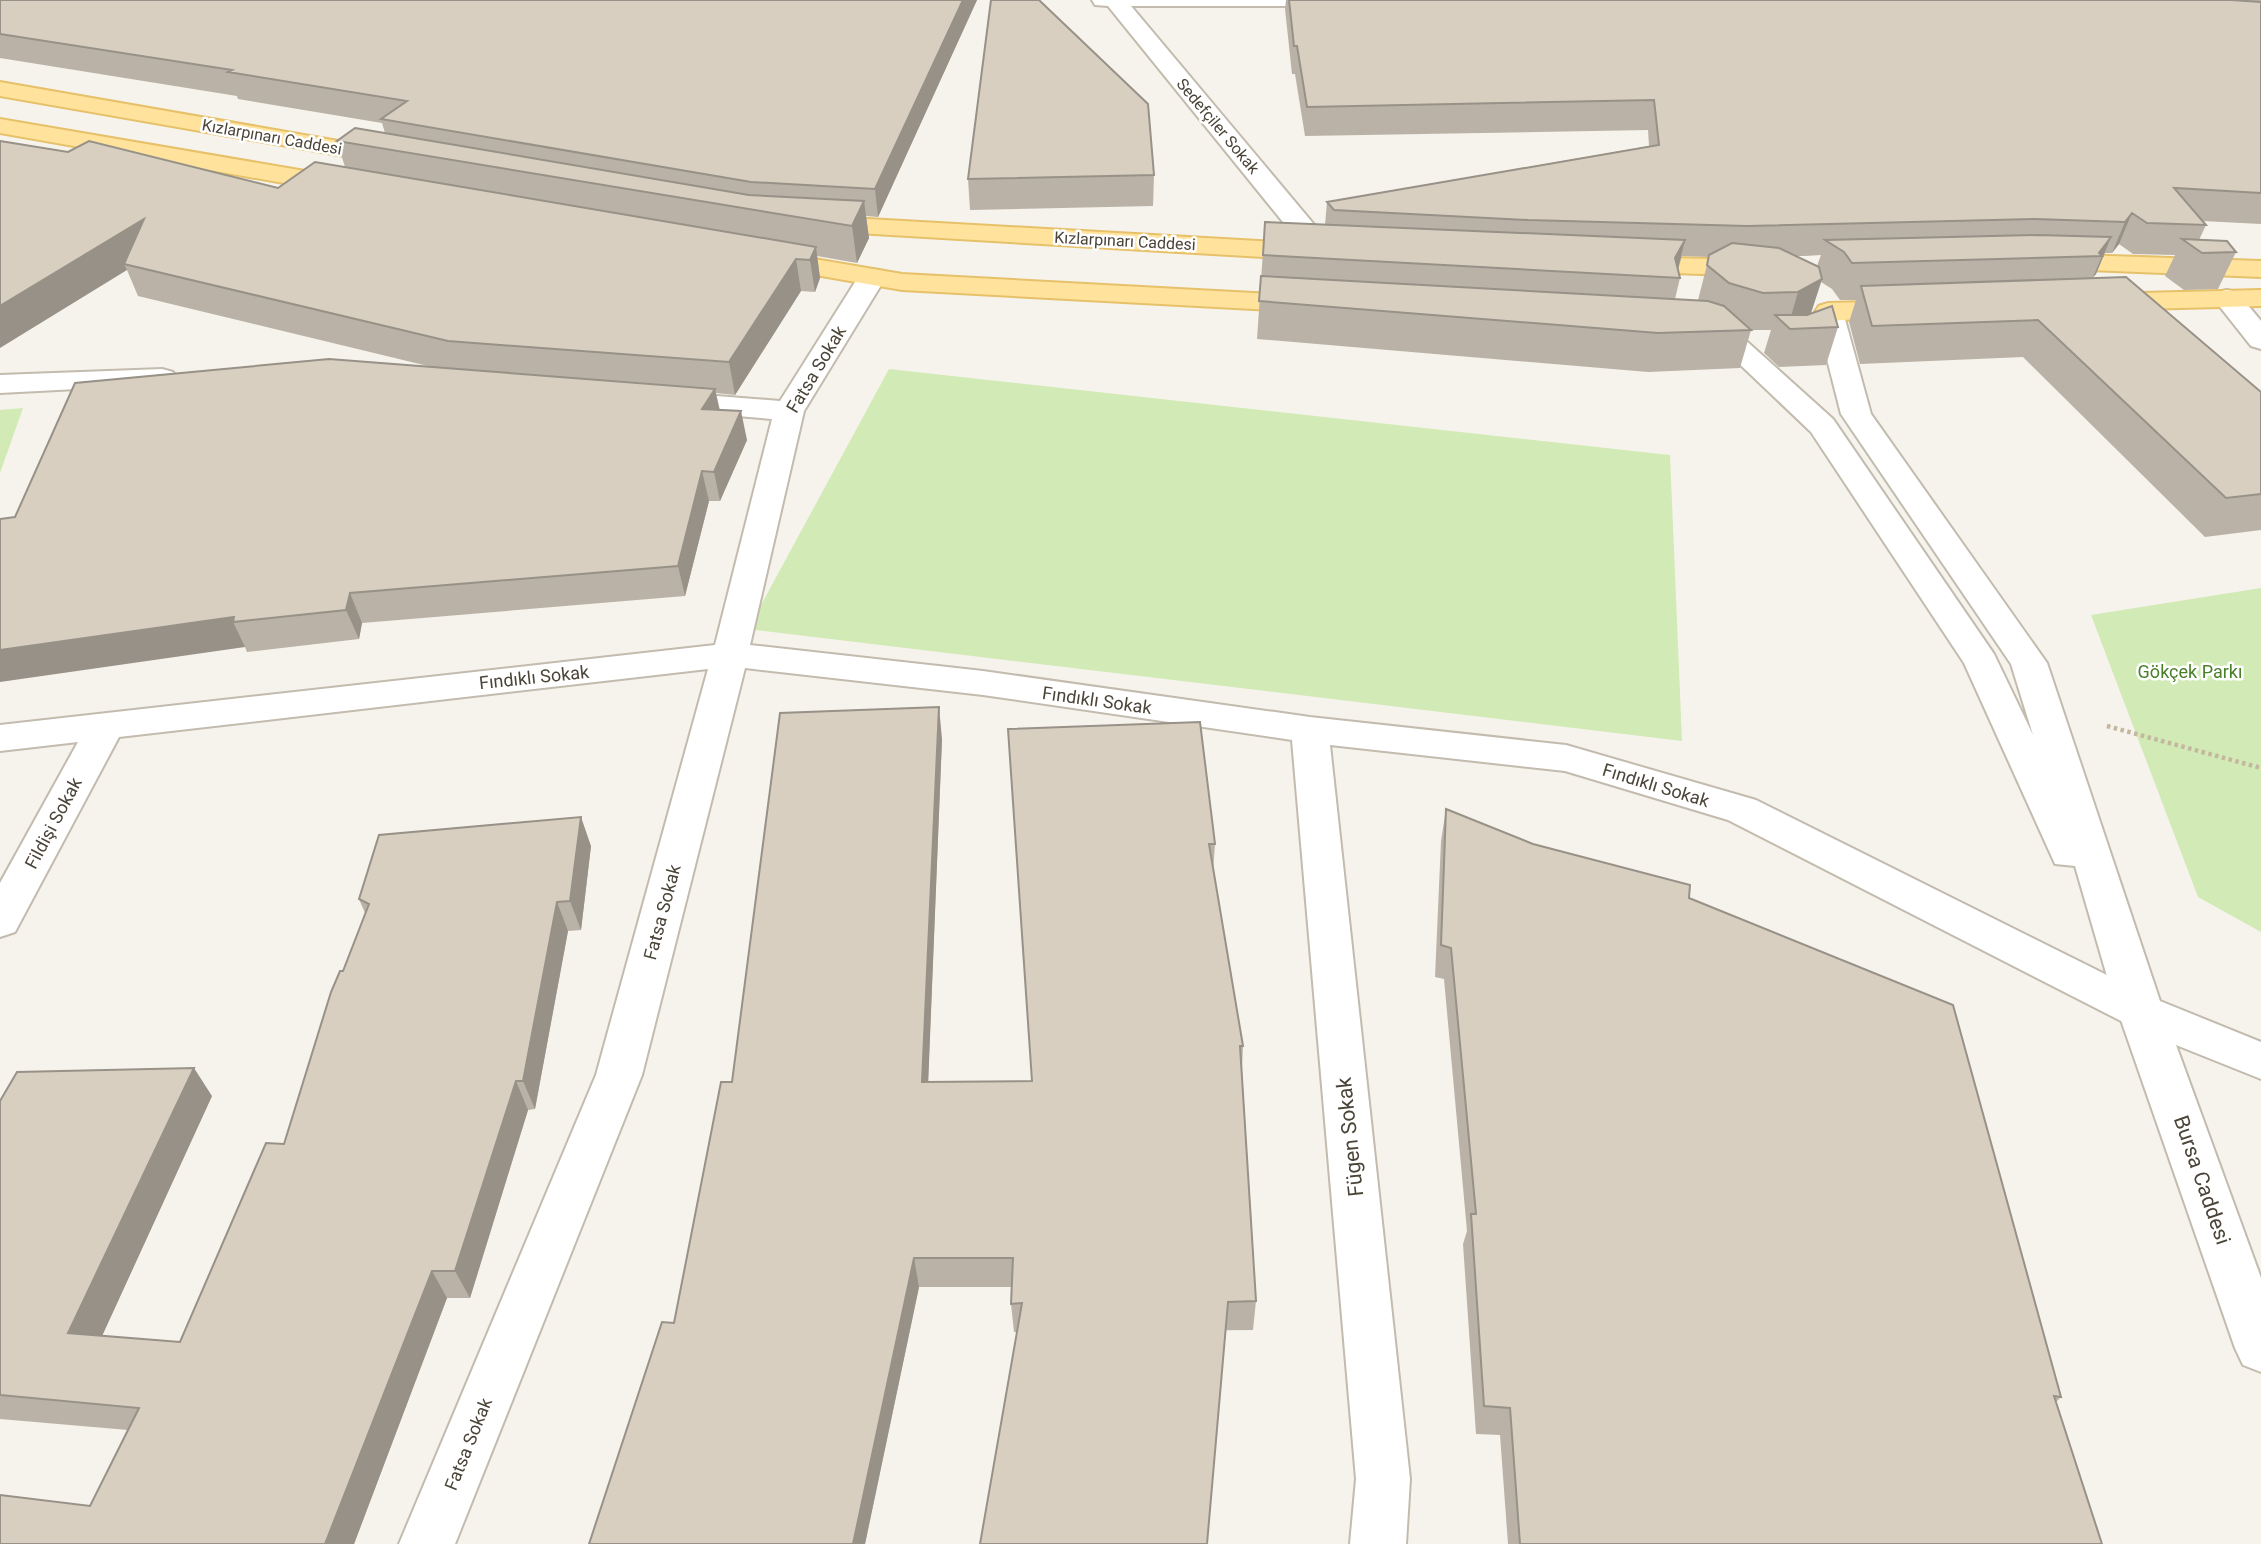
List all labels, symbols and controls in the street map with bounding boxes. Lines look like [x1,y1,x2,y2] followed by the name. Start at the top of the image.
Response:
[1173,75,1264,178] street label: Sedefçiler Sokak
[201,115,343,159] street label: Kızlarpınarı Caddesi
[1054,228,1196,254] street label: Kızlarpınarı Caddesi
[782,321,851,416] street label: Fatsa Sokak
[478,661,591,693] street label: Fındıklı Sokak
[2138,661,2242,682] park label: Gökçek Parkı
[1041,682,1154,718] street label: Fındıklı Sokak
[1600,759,1713,811] street label: Fındıklı Sokak
[20,773,86,872] street label: Fildişi Sokak
[639,861,685,962] street label: Fatsa Sokak
[1332,1076,1368,1198] street label: Fügen Sokak
[2169,1112,2235,1248] street label: Bursa Caddesi
[440,1394,496,1493] street label: Fatsa Sokak

